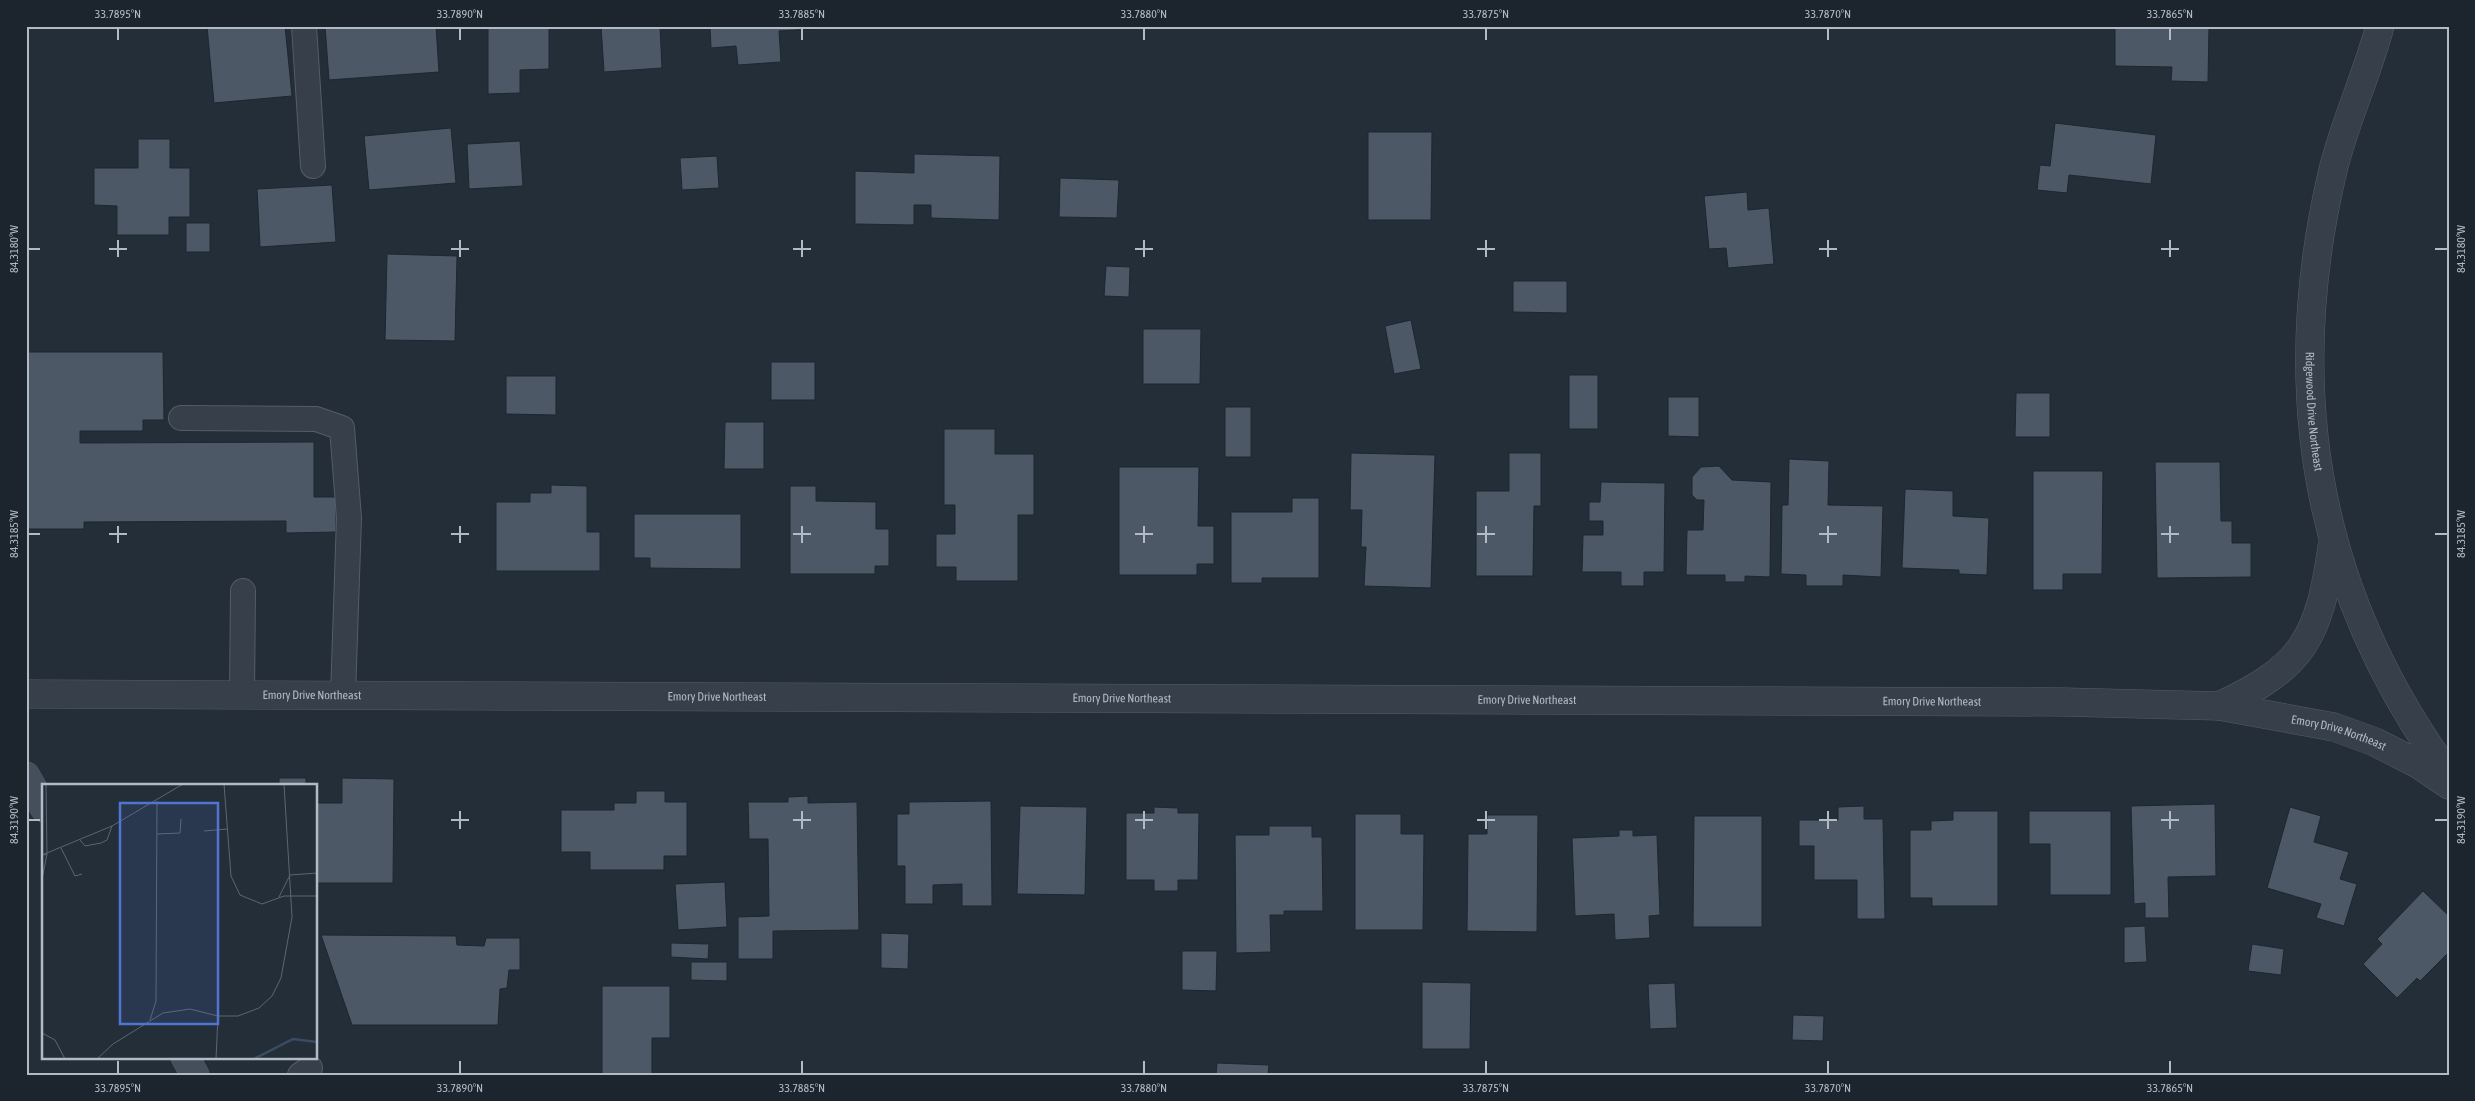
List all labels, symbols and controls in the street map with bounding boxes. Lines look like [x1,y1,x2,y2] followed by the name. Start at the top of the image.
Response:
[95,7,141,21] text: 33.7895°N
[437,7,483,21] text: 33.7890°N
[779,7,825,21] text: 33.7885°N
[1121,7,1167,21] text: 33.7880°N
[1463,7,1509,21] text: 33.7875°N
[1805,7,1851,21] text: 33.7870°N
[2147,7,2193,21] text: 33.7865°N
[7,225,21,273] text: 84.3180°W
[2454,225,2468,273] text: 84.3180°W
[2303,352,2326,473] street label: Ridgewood Drive Northeast
[7,510,21,558] text: 84.3185°W
[2454,510,2468,558] text: 84.3185°W
[263,688,362,702] street label: Emory Drive Northeast
[668,690,767,704] street label: Emory Drive Northeast
[1073,691,1172,705] street label: Emory Drive Northeast
[1478,693,1577,707] street label: Emory Drive Northeast
[1883,694,1982,709] street label: Emory Drive Northeast
[2290,712,2389,754] street label: Emory Drive Northeast
[42,784,318,1058] inset map
[7,796,21,844] text: 84.3190°W
[2454,796,2468,844] text: 84.3190°W
[95,1081,141,1095] text: 33.7895°N
[437,1081,483,1095] text: 33.7890°N
[779,1081,825,1095] text: 33.7885°N
[1121,1081,1167,1095] text: 33.7880°N
[1463,1081,1509,1095] text: 33.7875°N
[1805,1081,1851,1095] text: 33.7870°N
[2147,1081,2193,1095] text: 33.7865°N

